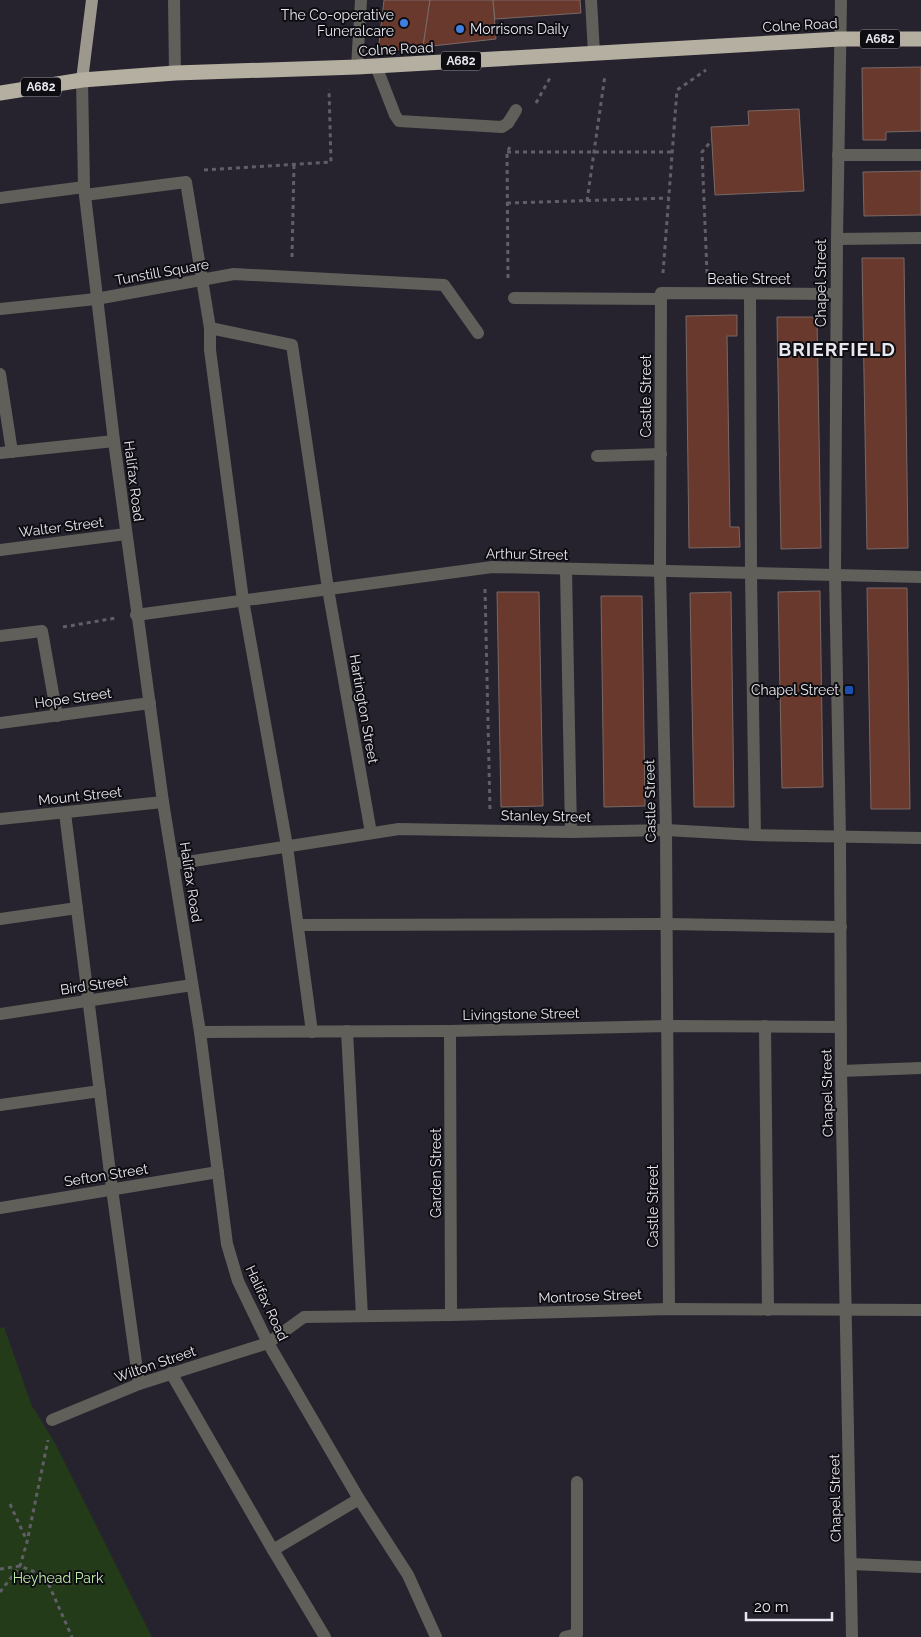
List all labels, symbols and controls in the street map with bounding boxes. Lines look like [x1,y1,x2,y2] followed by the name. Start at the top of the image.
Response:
[281,7,394,39] place label: The Co-operative Funeralcare
[762,15,838,35] street label: Colne Road
[398,17,410,29] marker: The Co-operative Funeralcare
[470,21,569,37] place label: Morrisons Daily
[454,23,466,35] marker: Morrisons Daily
[860,30,900,48] road number: A682
[358,39,434,59] street label: Colne Road
[441,51,481,70] road number: A682
[21,77,61,96] road number: A682
[813,239,829,327] street label: Chapel Street
[114,256,210,288] street label: Tunstill Square
[707,271,791,287] street label: Beatie Street
[778,338,896,360] district label: BRIERFIELD
[638,354,654,438] street label: Castle Street
[121,440,147,522] street label: Halifax Road
[18,514,105,540] street label: Walter Street
[486,545,569,563] street label: Arthur Street
[347,653,382,765] street label: Hartington Street
[751,682,839,698] place label: Chapel Street
[843,684,855,696] marker: Chapel Street
[33,685,113,711] street label: Hope Street
[641,759,659,843] street label: Castle Street
[37,784,123,808] street label: Mount Street
[501,807,592,825] street label: Stanley Street
[177,841,205,923] street label: Halifax Road
[59,972,129,998] street label: Bird Street
[462,1005,580,1023] street label: Livingstone Street
[818,1049,836,1137] street label: Chapel Street
[428,1128,444,1218] street label: Garden Street
[63,1160,149,1190] street label: Sefton Street
[645,1164,661,1248] street label: Castle Street
[243,1263,291,1343] street label: Halifax Road
[538,1286,642,1306] street label: Montrose Street
[112,1343,198,1385] street label: Wilton Street
[826,1454,844,1542] street label: Chapel Street
[13,1570,104,1586] park label: Heyhead Park
[746,1590,832,1622] scale bar
[754,1598,789,1616] text: 20 m

